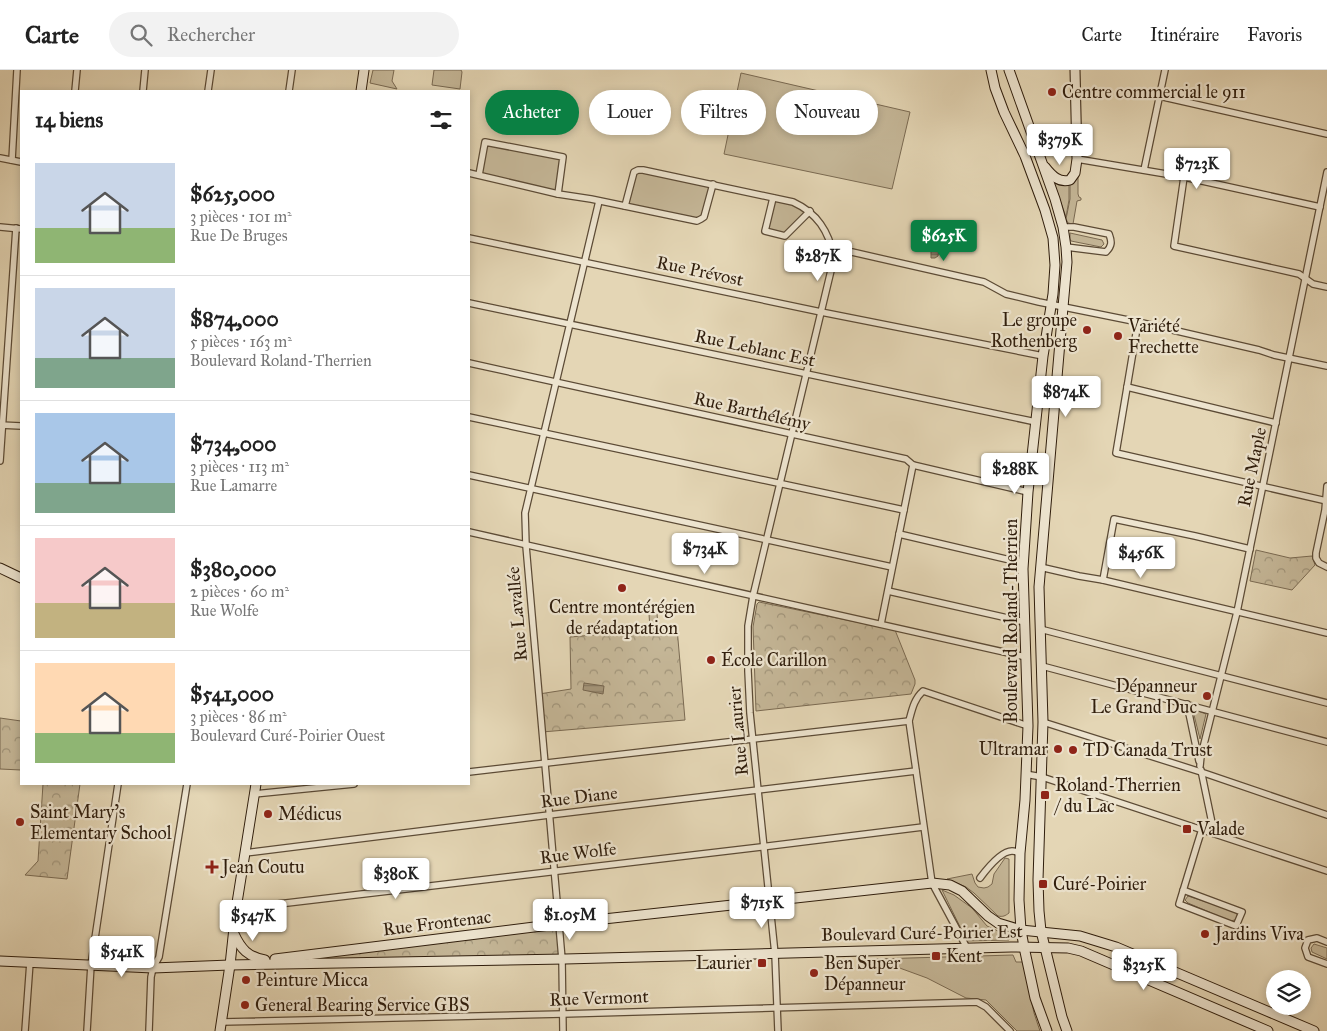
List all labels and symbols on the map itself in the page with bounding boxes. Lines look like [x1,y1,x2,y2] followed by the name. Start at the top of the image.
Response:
[1062,81,1246,103] place label: Centre commercial le 911
[1046,86,1058,98] marker: Centre commercial le 911
[1025,124,1095,166] pin: $379K
[1162,148,1232,190] pin: $723K
[909,220,979,262] pin: $625K
[783,240,853,282] pin: $287K
[654,251,746,291] street label: Rue Prévost
[990,309,1078,353] place label: Le groupe Rothenberg
[1127,315,1199,358] place label: Variété Frechette
[1081,324,1093,336] marker: Le groupe Rothenberg
[693,325,818,372] street label: Rue Leblanc Est
[1112,330,1124,342] marker: Variété Frechette
[1031,376,1101,418] pin: $874K
[692,387,813,435] street label: Rue Barthélémy
[1233,425,1271,509] street label: Rue Maple
[980,452,1050,495] pin: $288K
[1000,519,1022,723] street label: Boulevard Roland-Therrien
[670,532,740,575] pin: $734K
[1106,536,1176,579] pin: $456K
[502,566,532,662] street label: Rue Lavallée
[616,582,628,594] marker: Centre montérégien de réadaptation
[549,596,695,639] place label: Centre montérégien de réadaptation
[721,647,827,671] place label: École Carillon
[705,654,717,666] marker: École Carillon
[1091,675,1197,718] place label: Dépanneur Le Grand Duc
[723,685,753,777] street label: Rue Laurier
[1201,690,1213,702] marker: Dépanneur Le Grand Duc
[979,738,1048,760] place label: Ultramar
[1083,739,1213,761] place label: TD Canada Trust
[1052,743,1064,755] marker: Ultramar
[1067,744,1079,756] marker: TD Canada Trust
[1053,774,1181,817] place label: Roland-Therrien / du Lac
[539,781,619,813] street label: Rue Diane
[1039,789,1051,801] marker: Roland-Therrien / du Lac
[30,801,172,844] place label: Saint Mary’s Elementary School
[278,803,342,825] place label: Médicus
[262,808,274,820] marker: Médicus
[14,816,26,828] marker: Saint Mary’s Elementary School
[1196,818,1245,840] place label: Valade
[1181,823,1193,835] marker: Valade
[538,837,618,869] street label: Rue Wolfe
[220,856,305,879] place label: Jean Coutu
[361,858,431,900] pin: $380K
[206,861,218,873] marker: Jean Coutu
[1053,873,1147,895] place label: Curé-Poirier
[1037,878,1049,890] marker: Curé-Poirier
[727,886,797,929] pin: $715K
[529,898,611,941] pin: $1.05M
[218,900,288,942] pin: $547K
[381,905,493,941] street label: Rue Frontenac
[821,920,1024,946] street label: Boulevard Curé-Poirier Est
[1213,923,1304,946] place label: Jardins Viva
[1199,928,1211,940] marker: Jardins Viva
[87,936,157,978] pin: $541K
[946,945,983,967] place label: Kent
[1109,948,1179,991] pin: $325K
[930,950,942,962] marker: Kent
[696,952,752,974] place label: Laurier
[824,952,906,995] place label: Ben Super Dépanneur
[756,957,768,969] marker: Laurier
[808,967,820,979] marker: Ben Super Dépanneur
[256,969,369,991] place label: Peinture Micca
[240,974,252,986] marker: Peinture Micca
[549,985,650,1011] street label: Rue Vermont
[255,994,469,1017] place label: General Bearing Service GBS
[239,999,251,1011] marker: General Bearing Service GBS

